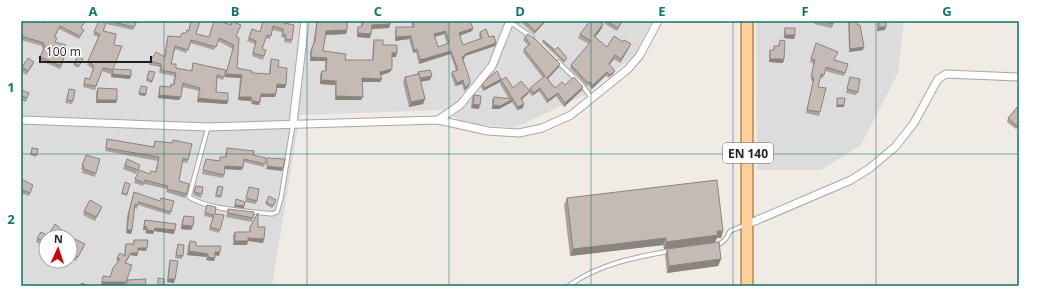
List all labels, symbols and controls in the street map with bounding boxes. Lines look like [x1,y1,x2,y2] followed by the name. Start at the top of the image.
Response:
[89,2,98,20] text: A
[231,2,240,20] text: B
[374,2,382,20] text: C
[515,2,525,20] text: D
[658,2,666,20] text: E
[801,2,809,20] text: F
[942,2,952,20] text: G
[40,38,151,64] scale bar
[46,43,81,60] text: 100 m
[7,78,15,96] text: 1
[723,143,773,163] road number: EN 140
[7,210,15,228] text: 2
[38,229,78,269] north arrow
[54,231,63,246] text: N

